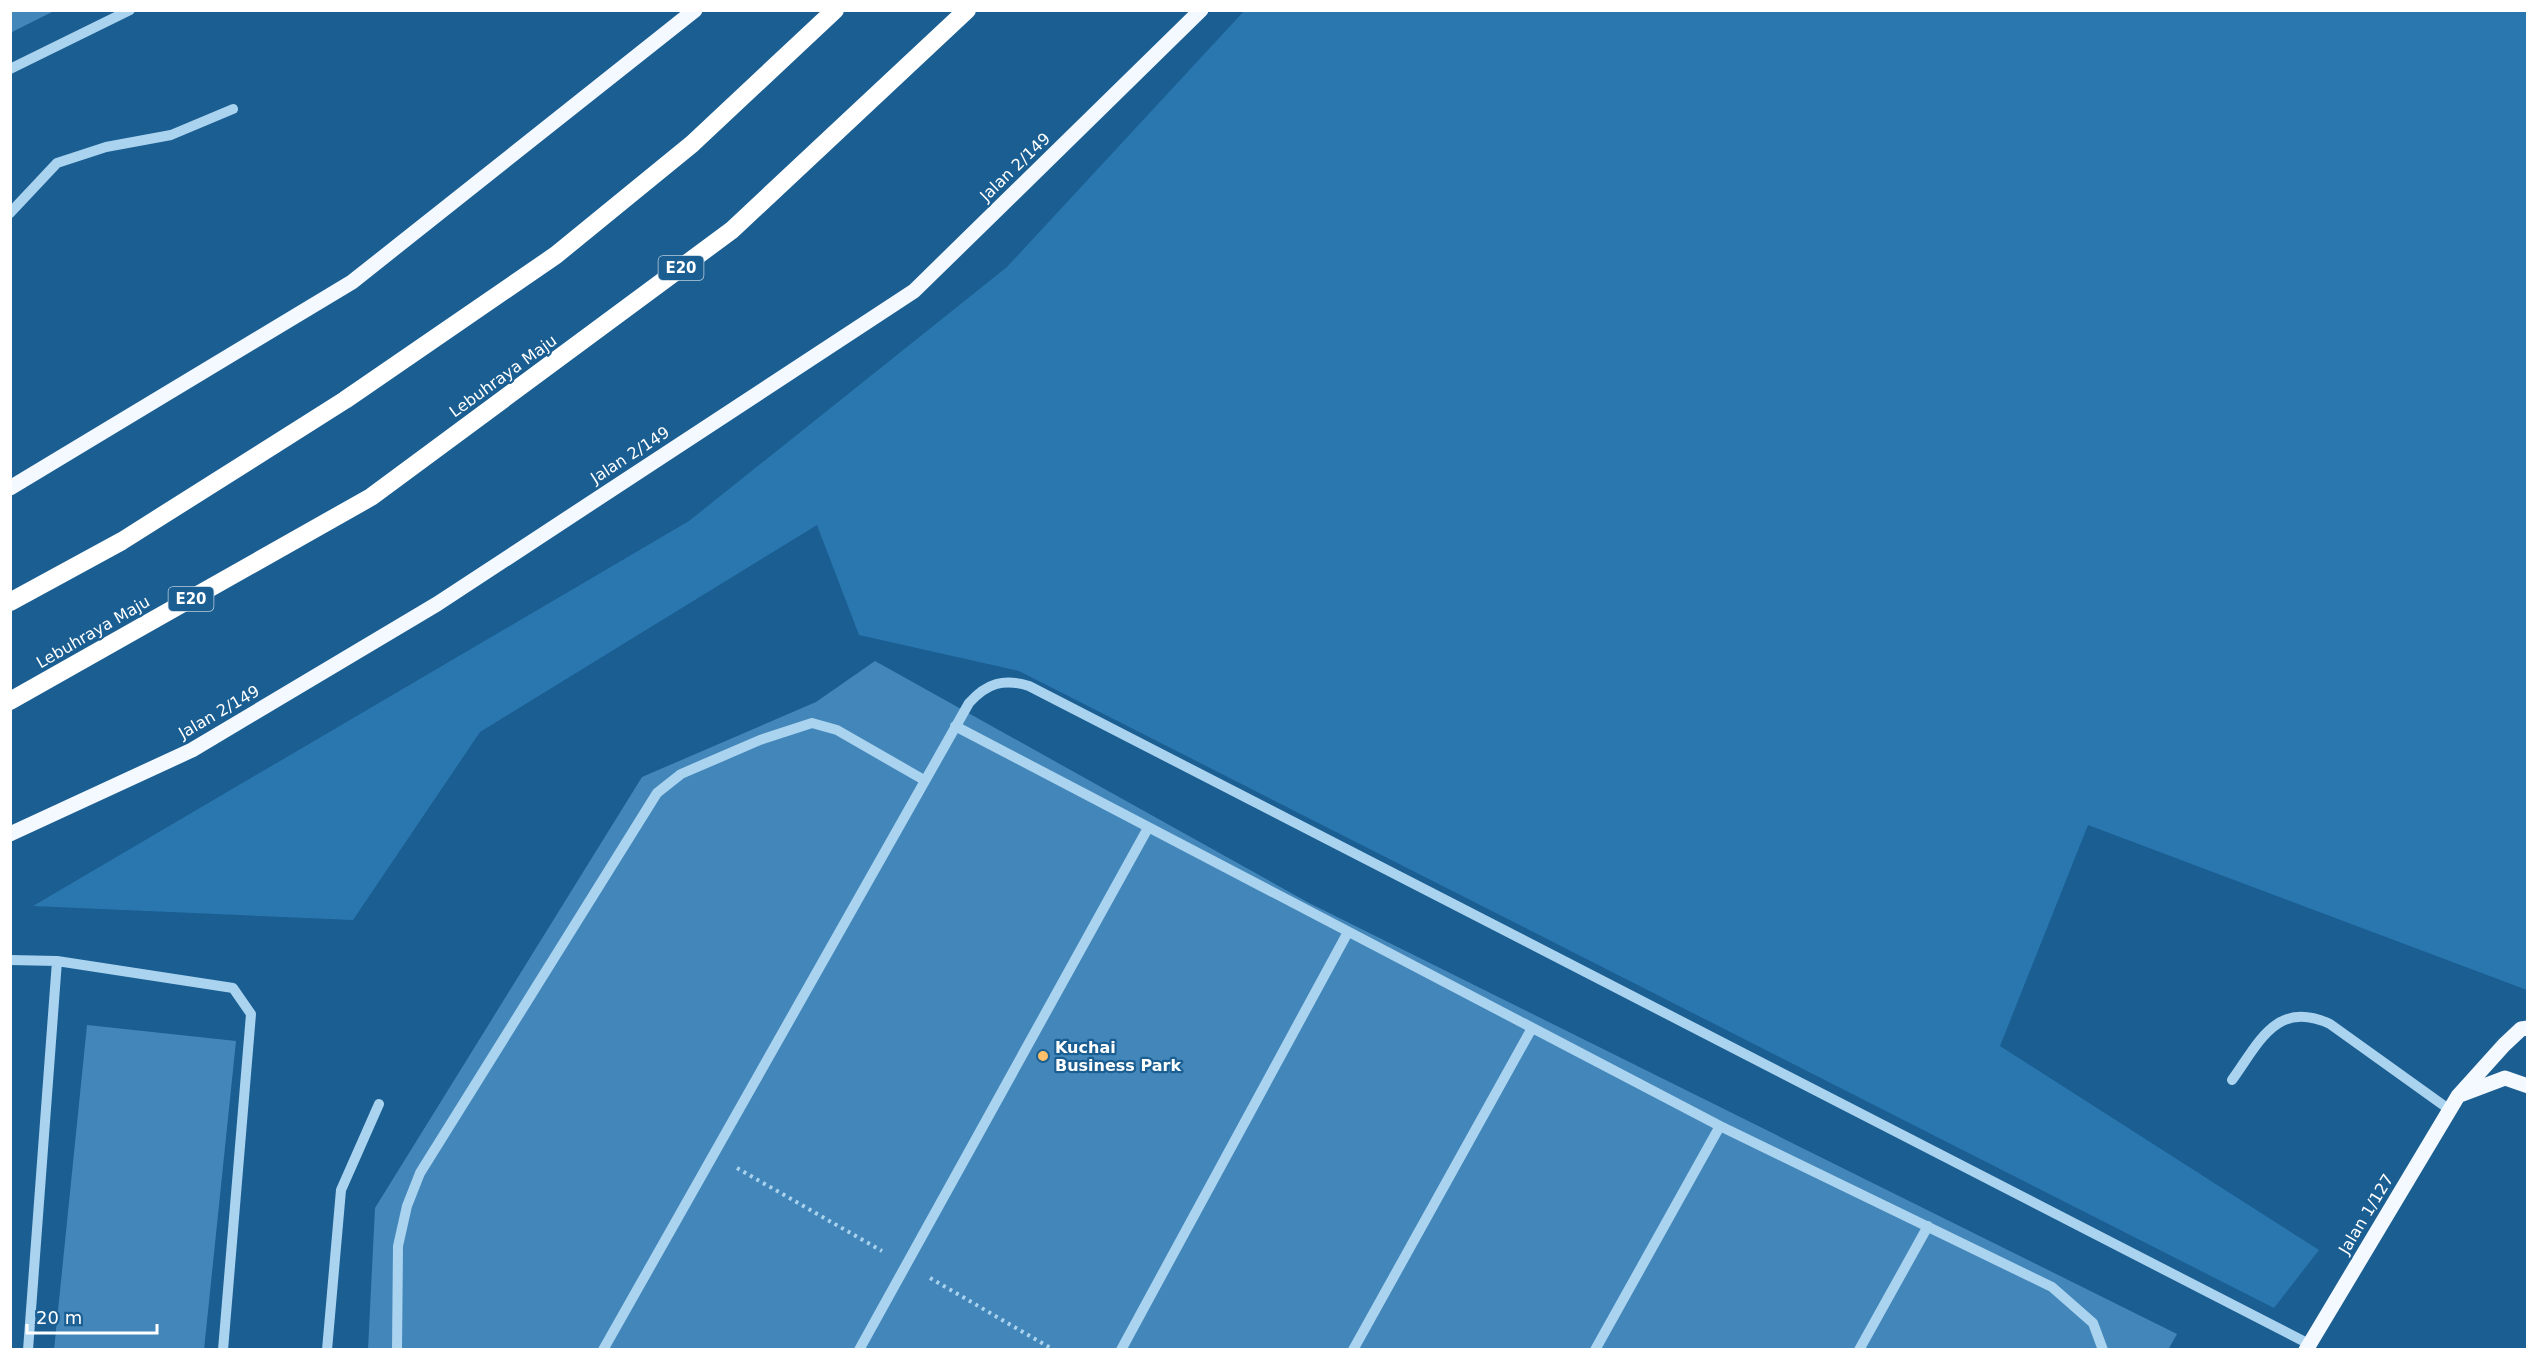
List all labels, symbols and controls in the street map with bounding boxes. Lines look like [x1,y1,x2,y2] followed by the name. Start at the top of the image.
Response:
[975,129,1054,206] street label: Jalan 2/149
[658,256,704,280] road number: E20
[446,331,560,421] street label: Lebuhraya Maju
[586,422,673,488] street label: Jalan 2/149
[168,587,213,611] road number: E20
[33,592,153,672] street label: Lebuhraya Maju
[174,681,263,743] street label: Jalan 2/149
[1055,1038,1181,1075] place label: Kuchai Business Park
[1036,1049,1050,1063] marker: Kuchai Business Park
[2334,1170,2397,1258] street label: Jalan 1/127
[27,1297,158,1335] scale bar
[36,1307,82,1328] text: 20 m

